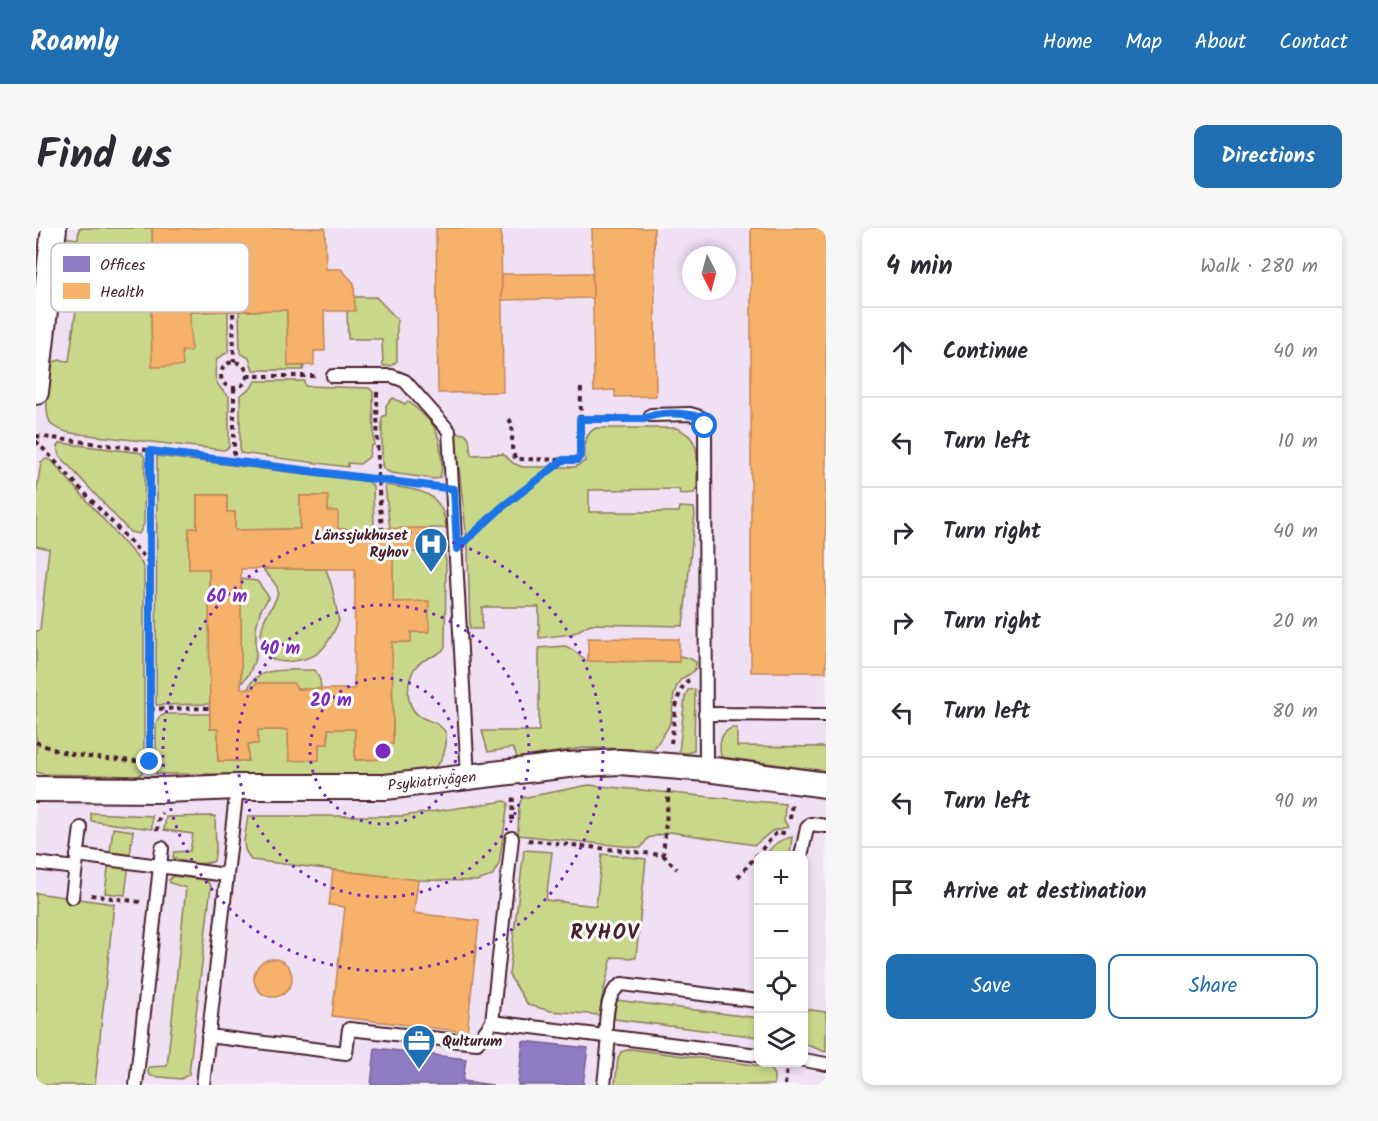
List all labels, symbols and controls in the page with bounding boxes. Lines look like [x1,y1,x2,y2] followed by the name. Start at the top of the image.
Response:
[30,20,119,65] text: Roamly
[1043,26,1092,59] text: Home
[1125,26,1162,59] text: Map
[1195,26,1246,59] text: About
[1279,26,1348,59] text: Contact
[36,123,172,190] text: Find us
[1194,125,1342,188] button: Directions
[51,243,249,312] legend
[682,246,736,300] north arrow
[886,246,953,288] text: 4 min
[1200,251,1318,283] text: Walk · 280 m
[100,253,146,278] text: Offices
[100,280,144,305] text: Health
[943,335,1028,370] text: Continue
[886,336,919,369] icon: ahead
[1273,336,1318,368] text: 40 m
[691,412,717,438] route start
[943,425,1030,460] text: Turn left
[886,426,919,459] icon: left
[1278,426,1318,458] text: 10 m
[943,515,1041,550] text: Turn right
[886,516,919,549] icon: right
[1273,516,1318,548] text: 40 m
[314,524,409,565] place label: Länssjukhuset Ryhov
[413,526,449,573] hospital icon: Länssjukhuset Ryhov
[207,583,248,612] text: 60 m
[943,605,1041,640] text: Turn right
[886,606,919,639] icon: right
[1272,606,1318,638] text: 20 m
[260,635,301,664] text: 40 m
[310,687,352,716] text: 20 m
[943,695,1030,730] text: Turn left
[886,696,919,729] icon: left
[1272,696,1318,728] text: 80 m
[373,741,393,761] centre of rings
[136,748,162,774] route end
[387,765,478,799] street label: Psykiatrivägen
[943,785,1030,820] text: Turn left
[886,786,919,819] icon: left
[1274,786,1318,818] text: 90 m
[754,851,808,1067] map controls
[754,851,808,905] button: +
[943,875,1146,910] text: Arrive at destination
[886,876,919,909] icon: arrive
[754,905,808,959] button: −
[570,917,640,950] district label: RYHOV
[886,954,1096,1019] button: Save
[1108,954,1318,1019] button: Share
[754,959,808,1013] button: locate
[754,1013,808,1067] button: layers
[401,1023,437,1070] office icon: Qulturum
[442,1030,502,1054] place label: Qulturum

